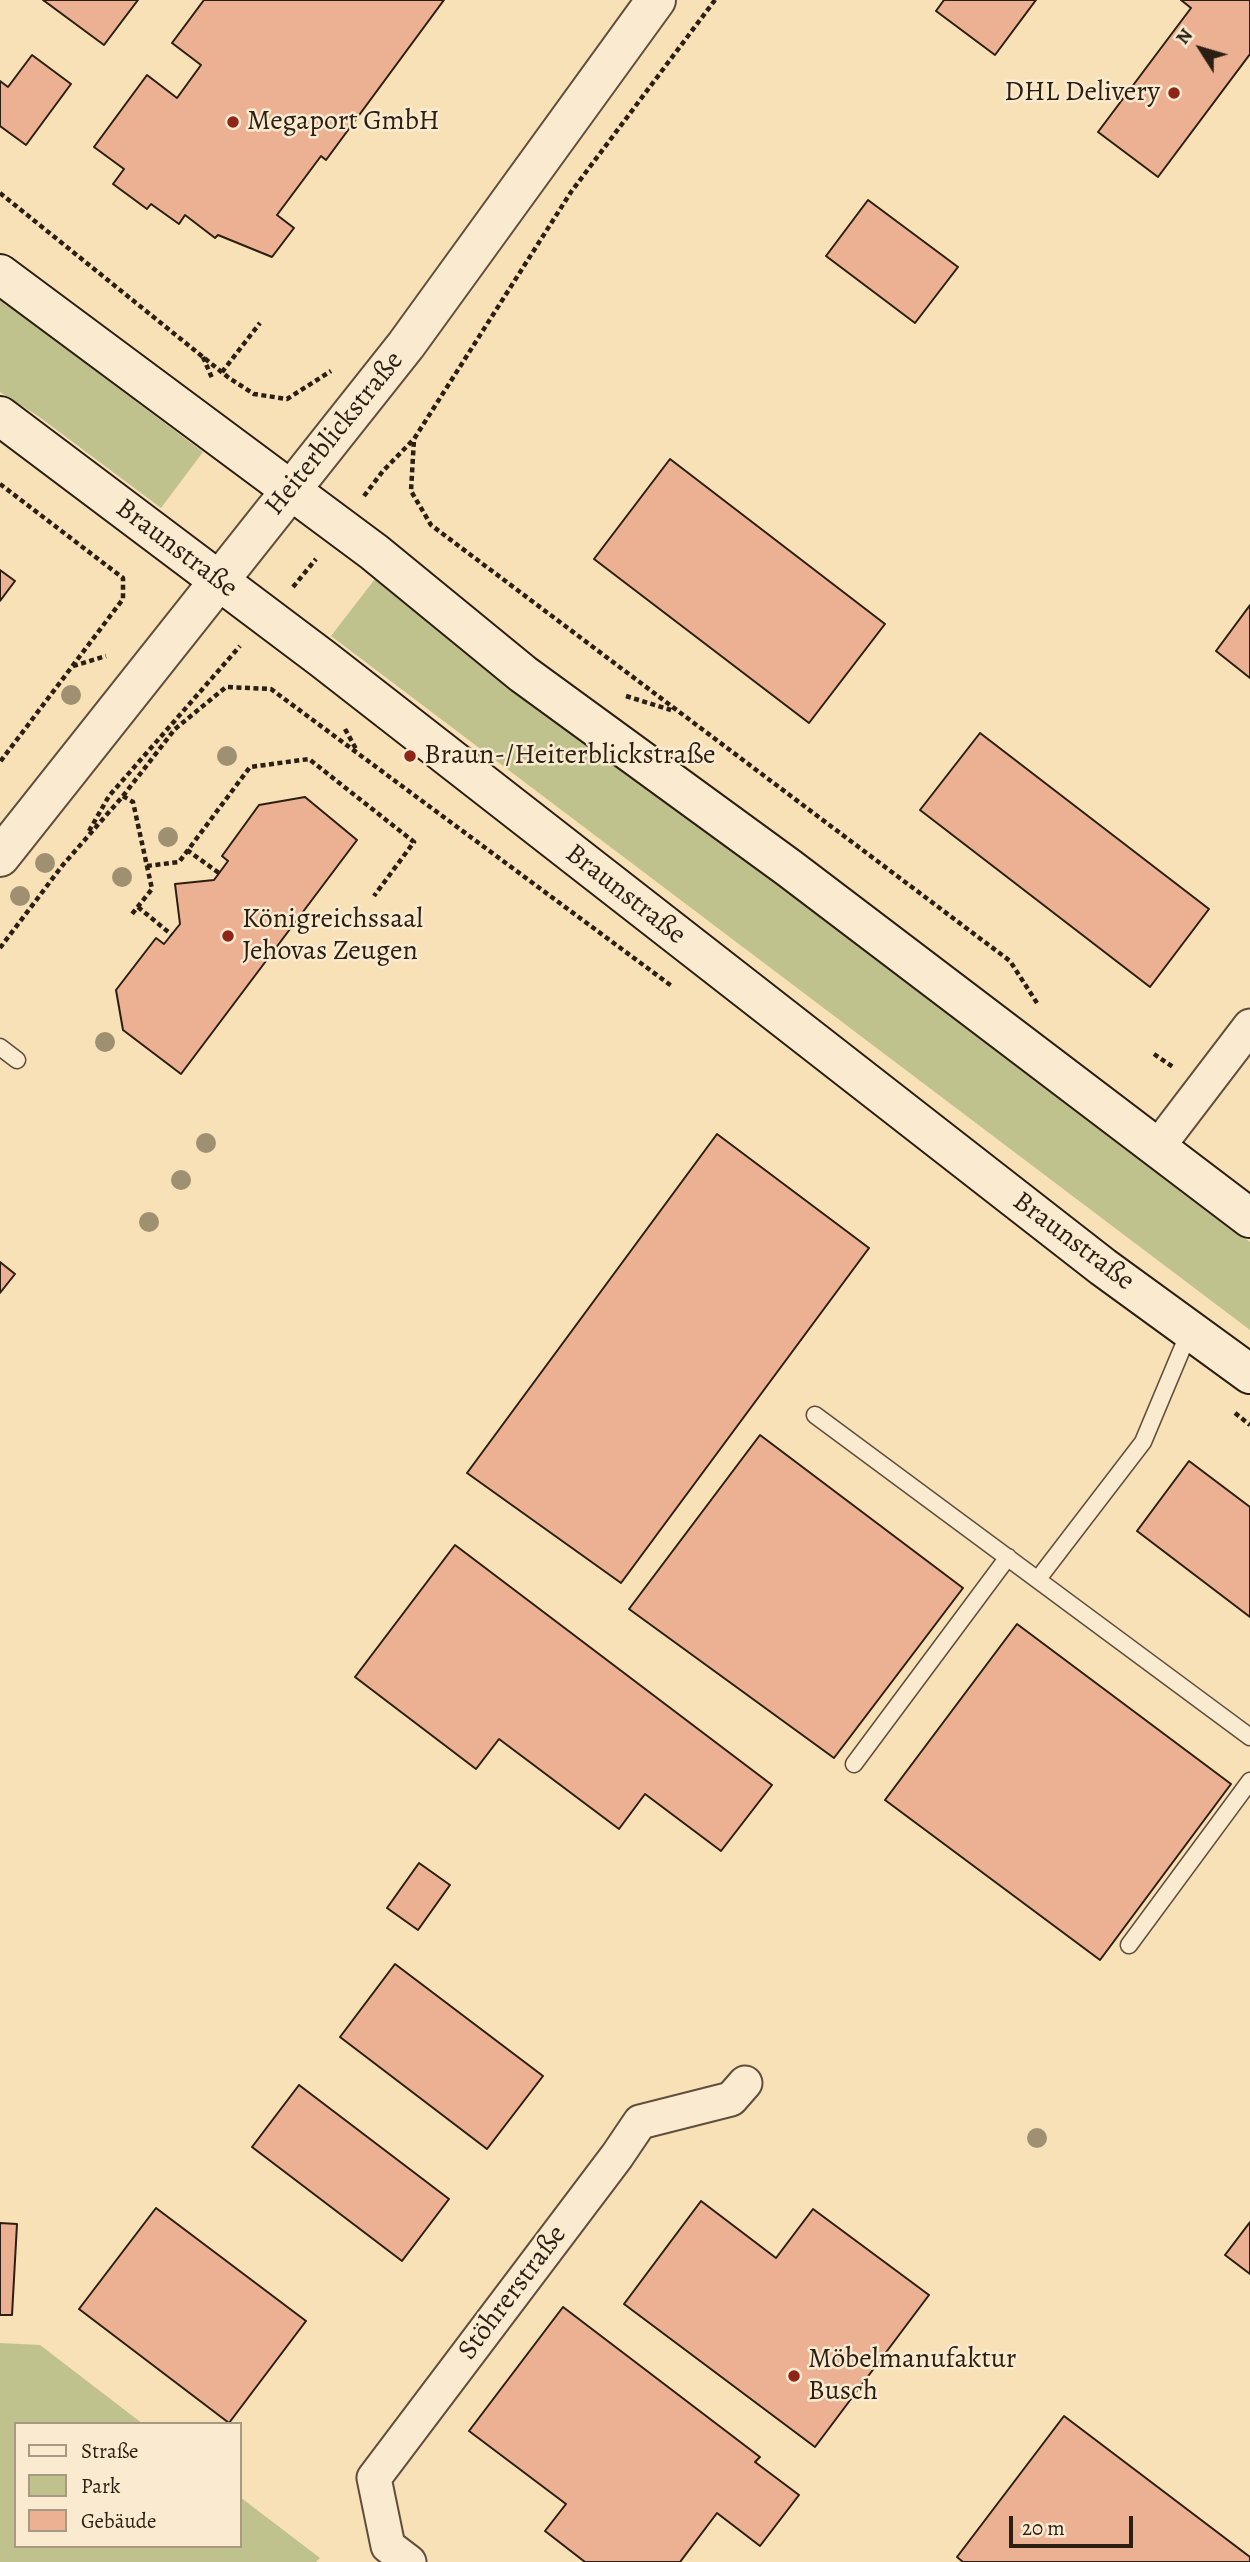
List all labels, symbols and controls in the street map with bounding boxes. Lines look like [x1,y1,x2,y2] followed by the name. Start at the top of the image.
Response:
[1166,14,1236,84] north arrow
[1170,23,1199,50] text: N
[1004,76,1160,110] place label: DHL Delivery
[1166,85,1182,101] marker: DHL Delivery
[247,105,440,139] place label: Megaport GmbH
[225,114,241,130] marker: Megaport GmbH
[259,345,411,523] street label: Heiterblickstraße
[109,492,243,606] street label: Braunstraße
[424,739,716,773] place label: Braun-/Heiterblickstraße
[402,748,418,764] marker: Braun-/Heiterblickstraße
[558,838,692,952] street label: Braunstraße
[242,903,423,969] place label: Königreichssaal Jehovas Zeugen
[220,928,236,944] marker: Königreichssaal Jehovas Zeugen
[1006,1185,1140,1299] street label: Braunstraße
[452,2219,574,2367] street label: Stöhrerstraße
[808,2343,1017,2409] place label: Möbelmanufaktur Busch
[786,2368,802,2384] marker: Möbelmanufaktur Busch
[14,2422,242,2548] legend
[81,2437,139,2465] text: Straße
[81,2472,120,2500] text: Park
[1012,2502,1136,2546] scale bar
[81,2507,157,2535] text: Gebäude
[1022,2514,1065,2542] text: 20 m

